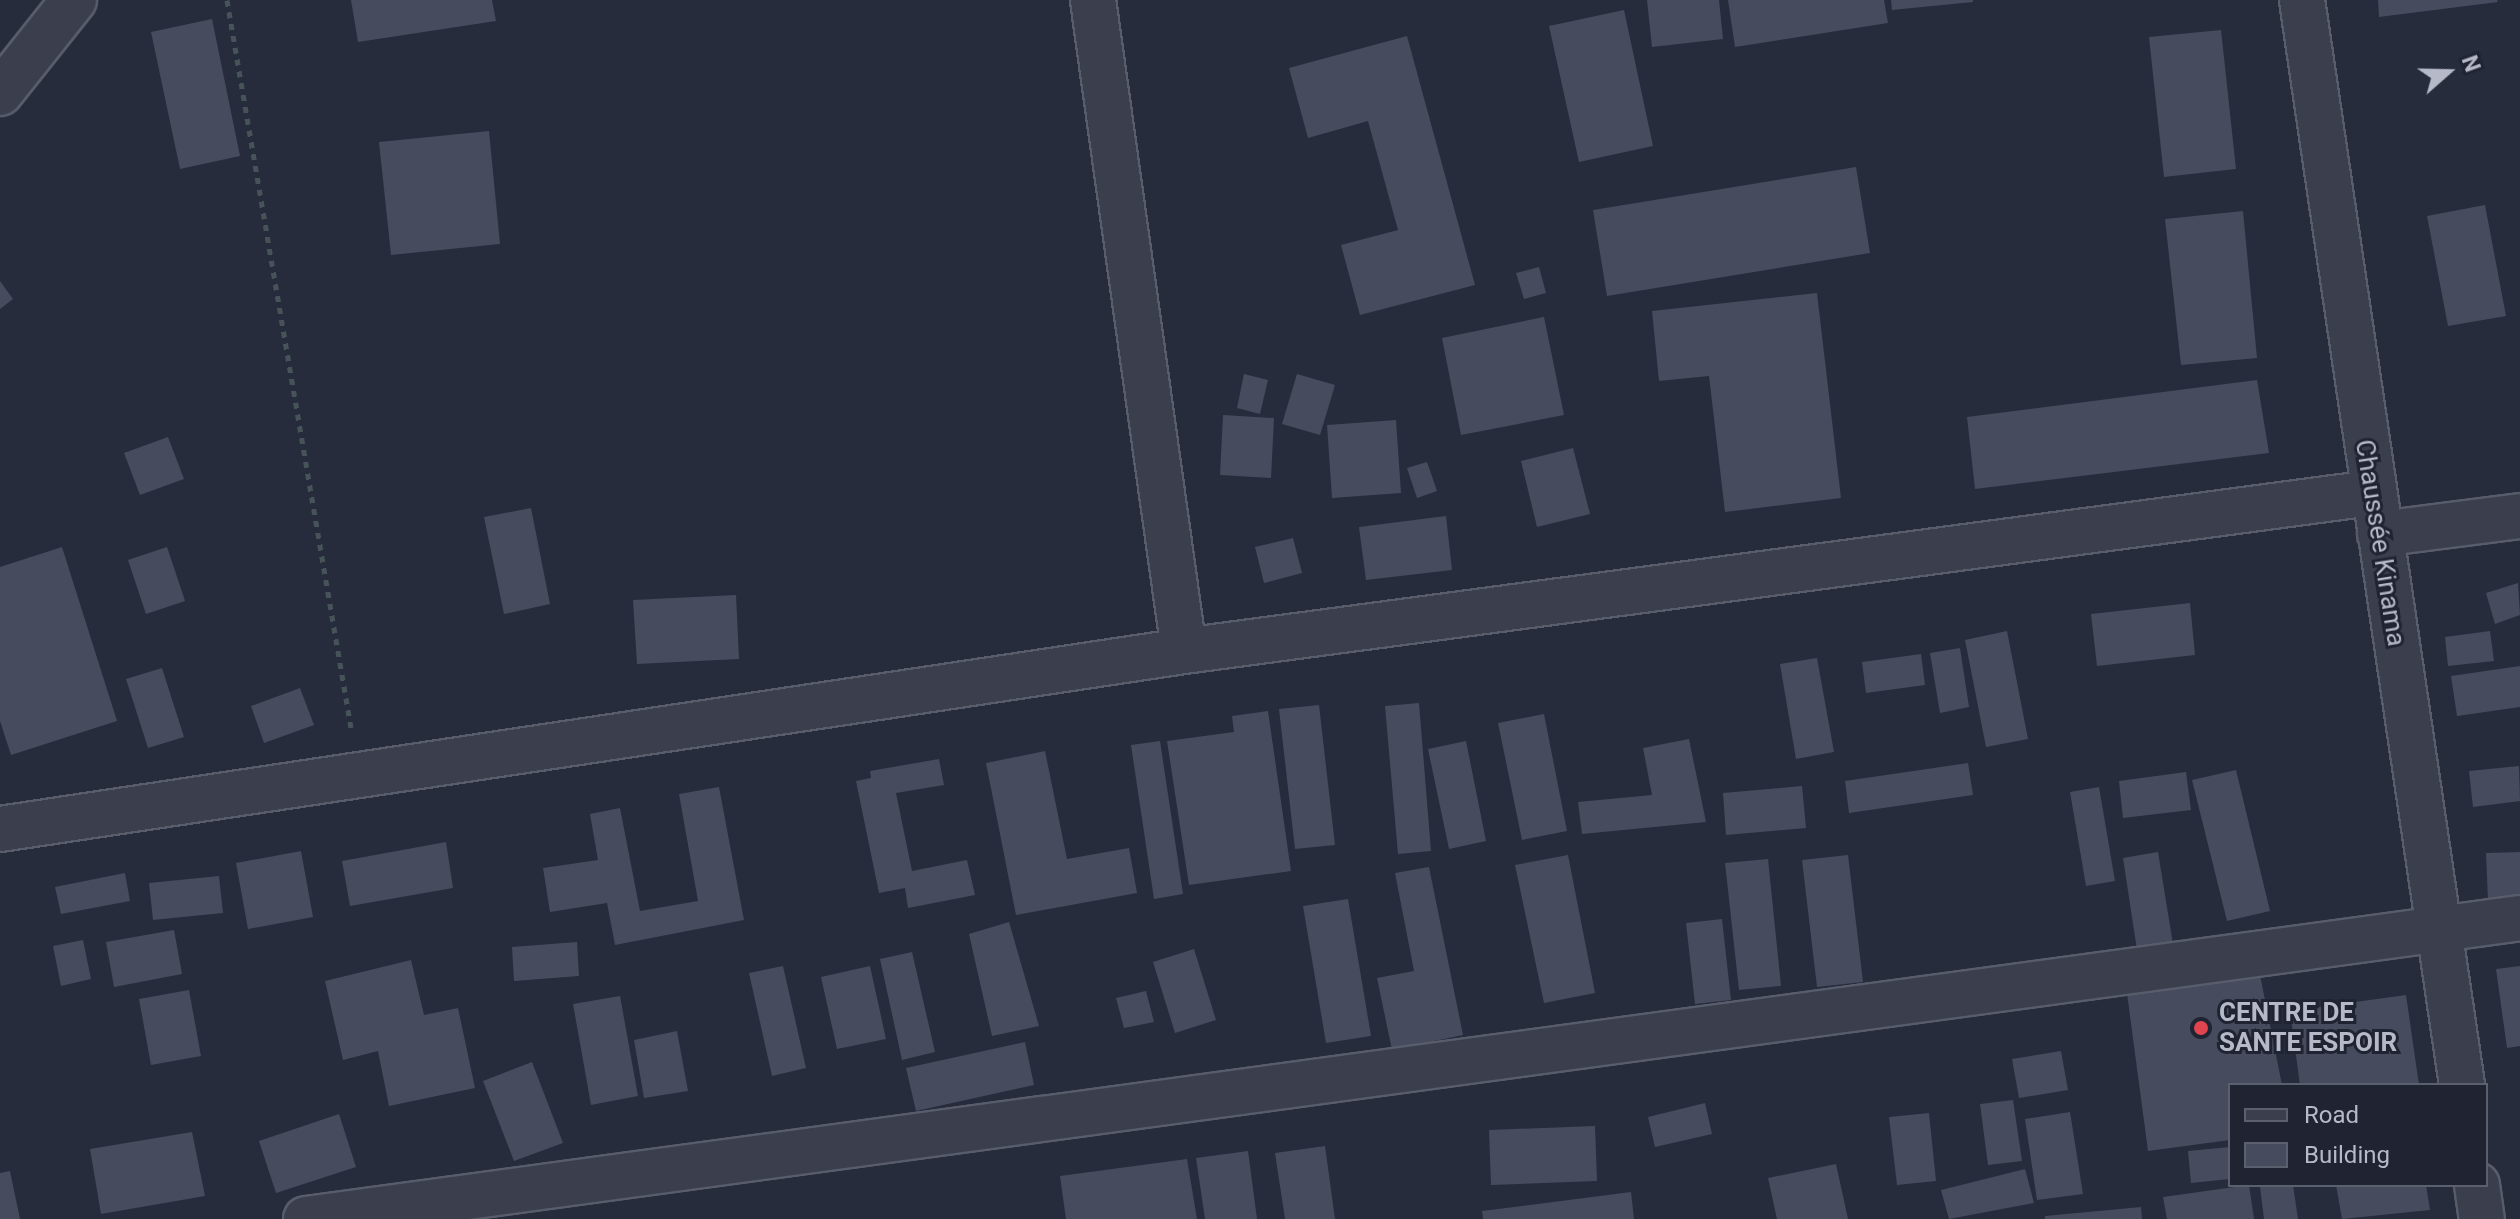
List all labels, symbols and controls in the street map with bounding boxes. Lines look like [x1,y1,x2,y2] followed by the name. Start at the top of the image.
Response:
[2408,32,2488,112] north arrow
[2457,52,2485,75] text: N
[2348,438,2412,648] street label: Chaussée Kinama
[2219,997,2397,1058] place label: CENTRE DE SANTE ESPOIR
[2190,1017,2212,1039] marker: CENTRE DE SANTE ESPOIR
[2228,1083,2488,1187] legend
[2304,1101,2359,1129] text: Road
[2304,1141,2390,1169] text: Building

